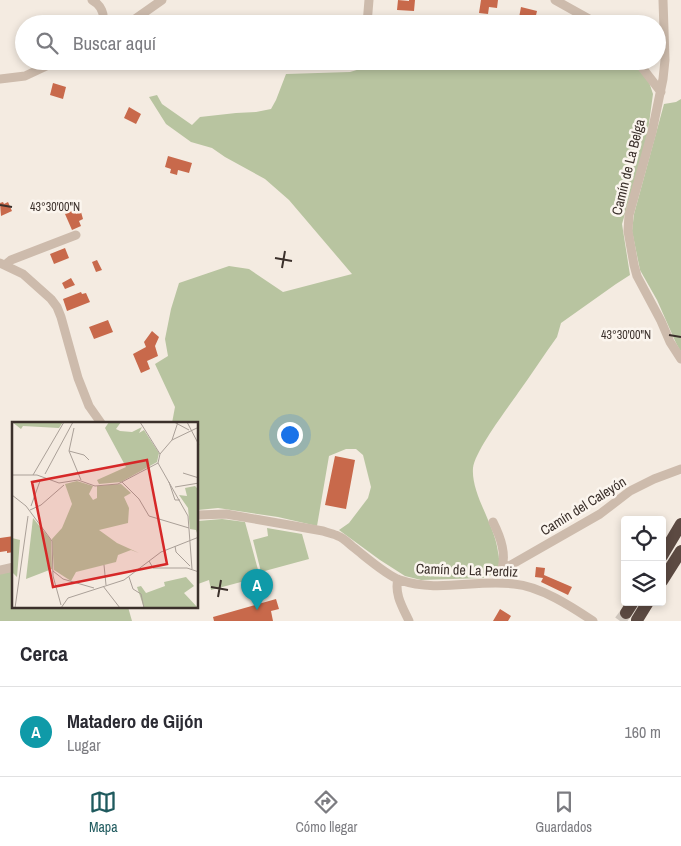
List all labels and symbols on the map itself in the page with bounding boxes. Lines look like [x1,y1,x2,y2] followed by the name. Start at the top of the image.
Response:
[607,117,649,217] street label: Camín de La Belga
[30,199,80,215] text: 43°30'00"N
[601,327,651,343] text: 43°30'00"N
[12,422,199,608] inset map
[277,422,303,448] your location
[537,473,629,539] street label: Camín del Caleyón
[416,559,519,581] street label: Camín de La Perdiz
[241,569,273,610] pin: A

